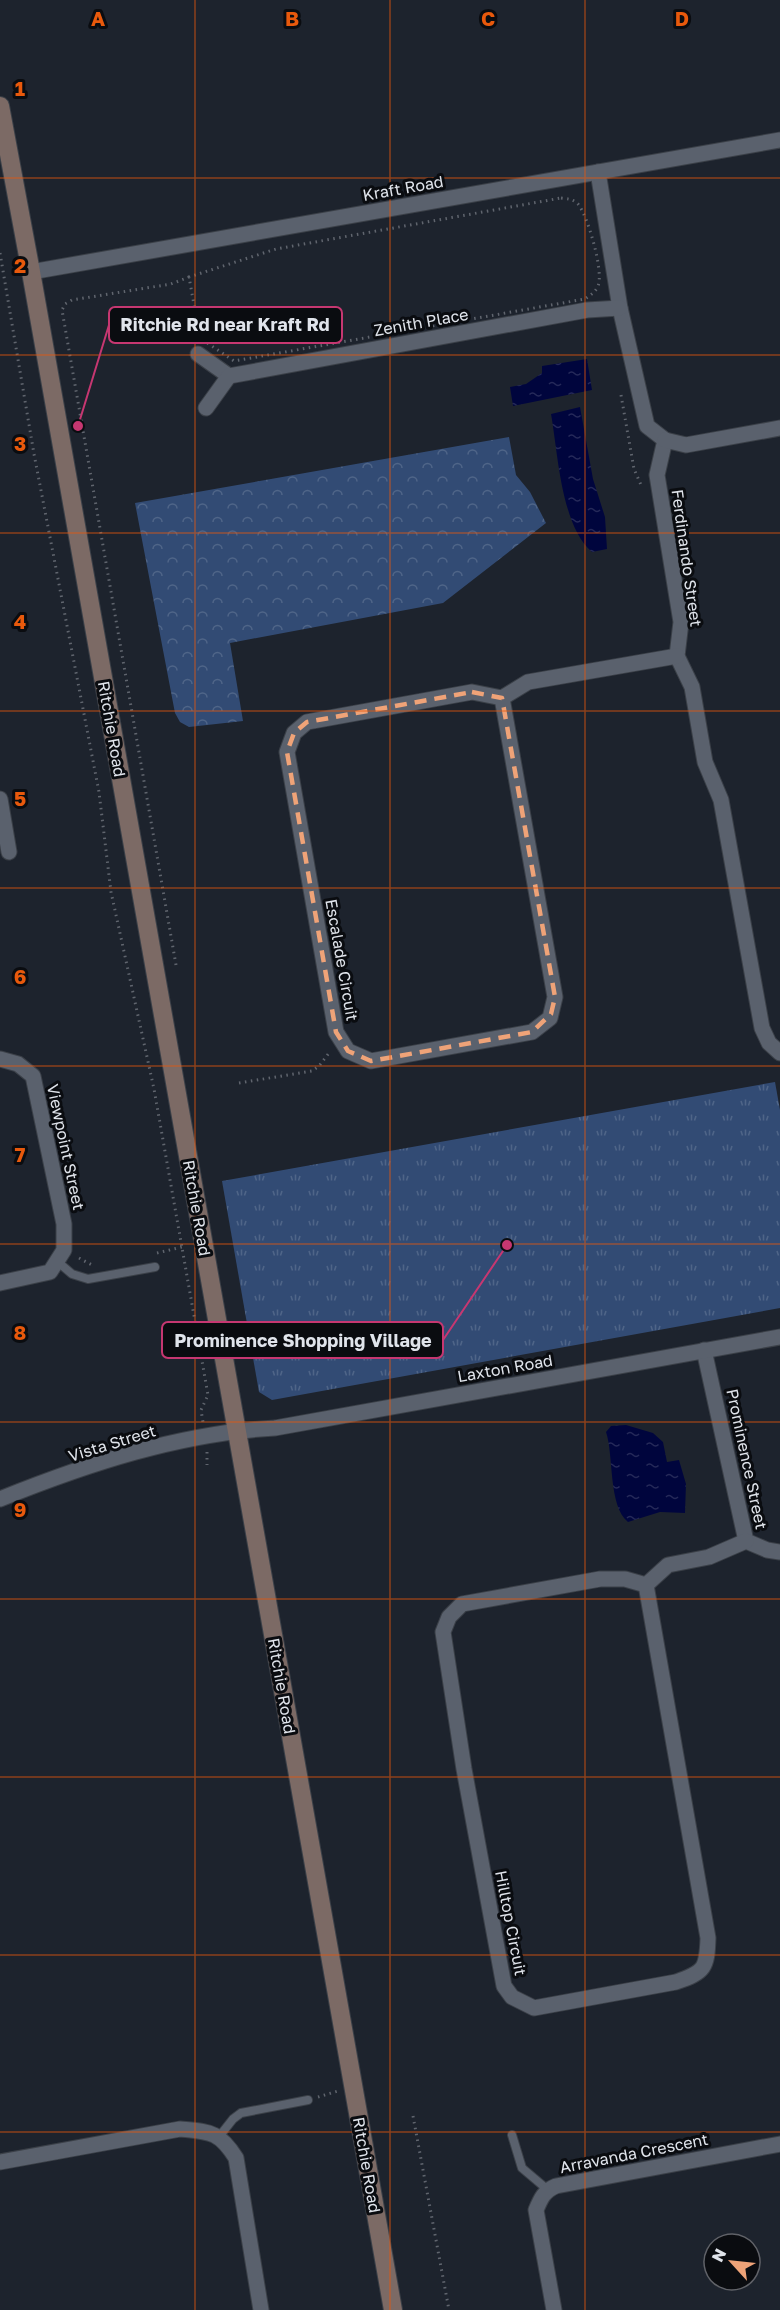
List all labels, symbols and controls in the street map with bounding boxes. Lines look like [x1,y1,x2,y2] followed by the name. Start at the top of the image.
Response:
[91,6,105,30] text: A
[285,6,299,30] text: B
[481,6,495,30] text: C
[675,6,689,30] text: D
[15,76,25,100] text: 1
[361,171,445,205] street label: Kraft Road
[14,253,26,277] text: 2
[372,304,470,340] street label: Zenith Place
[109,307,342,343] callout: Ritchie Rd near Kraft Rd
[120,313,330,335] text: Ritchie Rd near Kraft Rd
[14,431,26,455] text: 3
[667,488,707,628] street label: Ferdinando Street
[14,609,26,633] text: 4
[94,680,130,778] street label: Ritchie Road
[14,786,26,810] text: 5
[321,897,363,1023] street label: Escalade Circuit
[14,964,26,988] text: 6
[43,1082,89,1212] street label: Viewpoint Street
[15,1142,26,1166] text: 7
[179,1159,215,1257] street label: Ritchie Road
[14,1320,26,1344] text: 8
[162,1322,443,1358] callout: Prominence Shopping Village
[174,1329,432,1351] text: Prominence Shopping Village
[456,1350,554,1386] street label: Laxton Road
[722,1387,772,1531] street label: Prominence Street
[66,1420,158,1466] street label: Vista Street
[14,1497,26,1521] text: 9
[264,1637,300,1735] street label: Ritchie Road
[491,1869,531,1977] street label: Hilltop Circuit
[349,2116,385,2214] street label: Ritchie Road
[558,2129,710,2177] street label: Arravanda Crescent
[702,2232,762,2292] north arrow
[707,2245,730,2265] text: N

